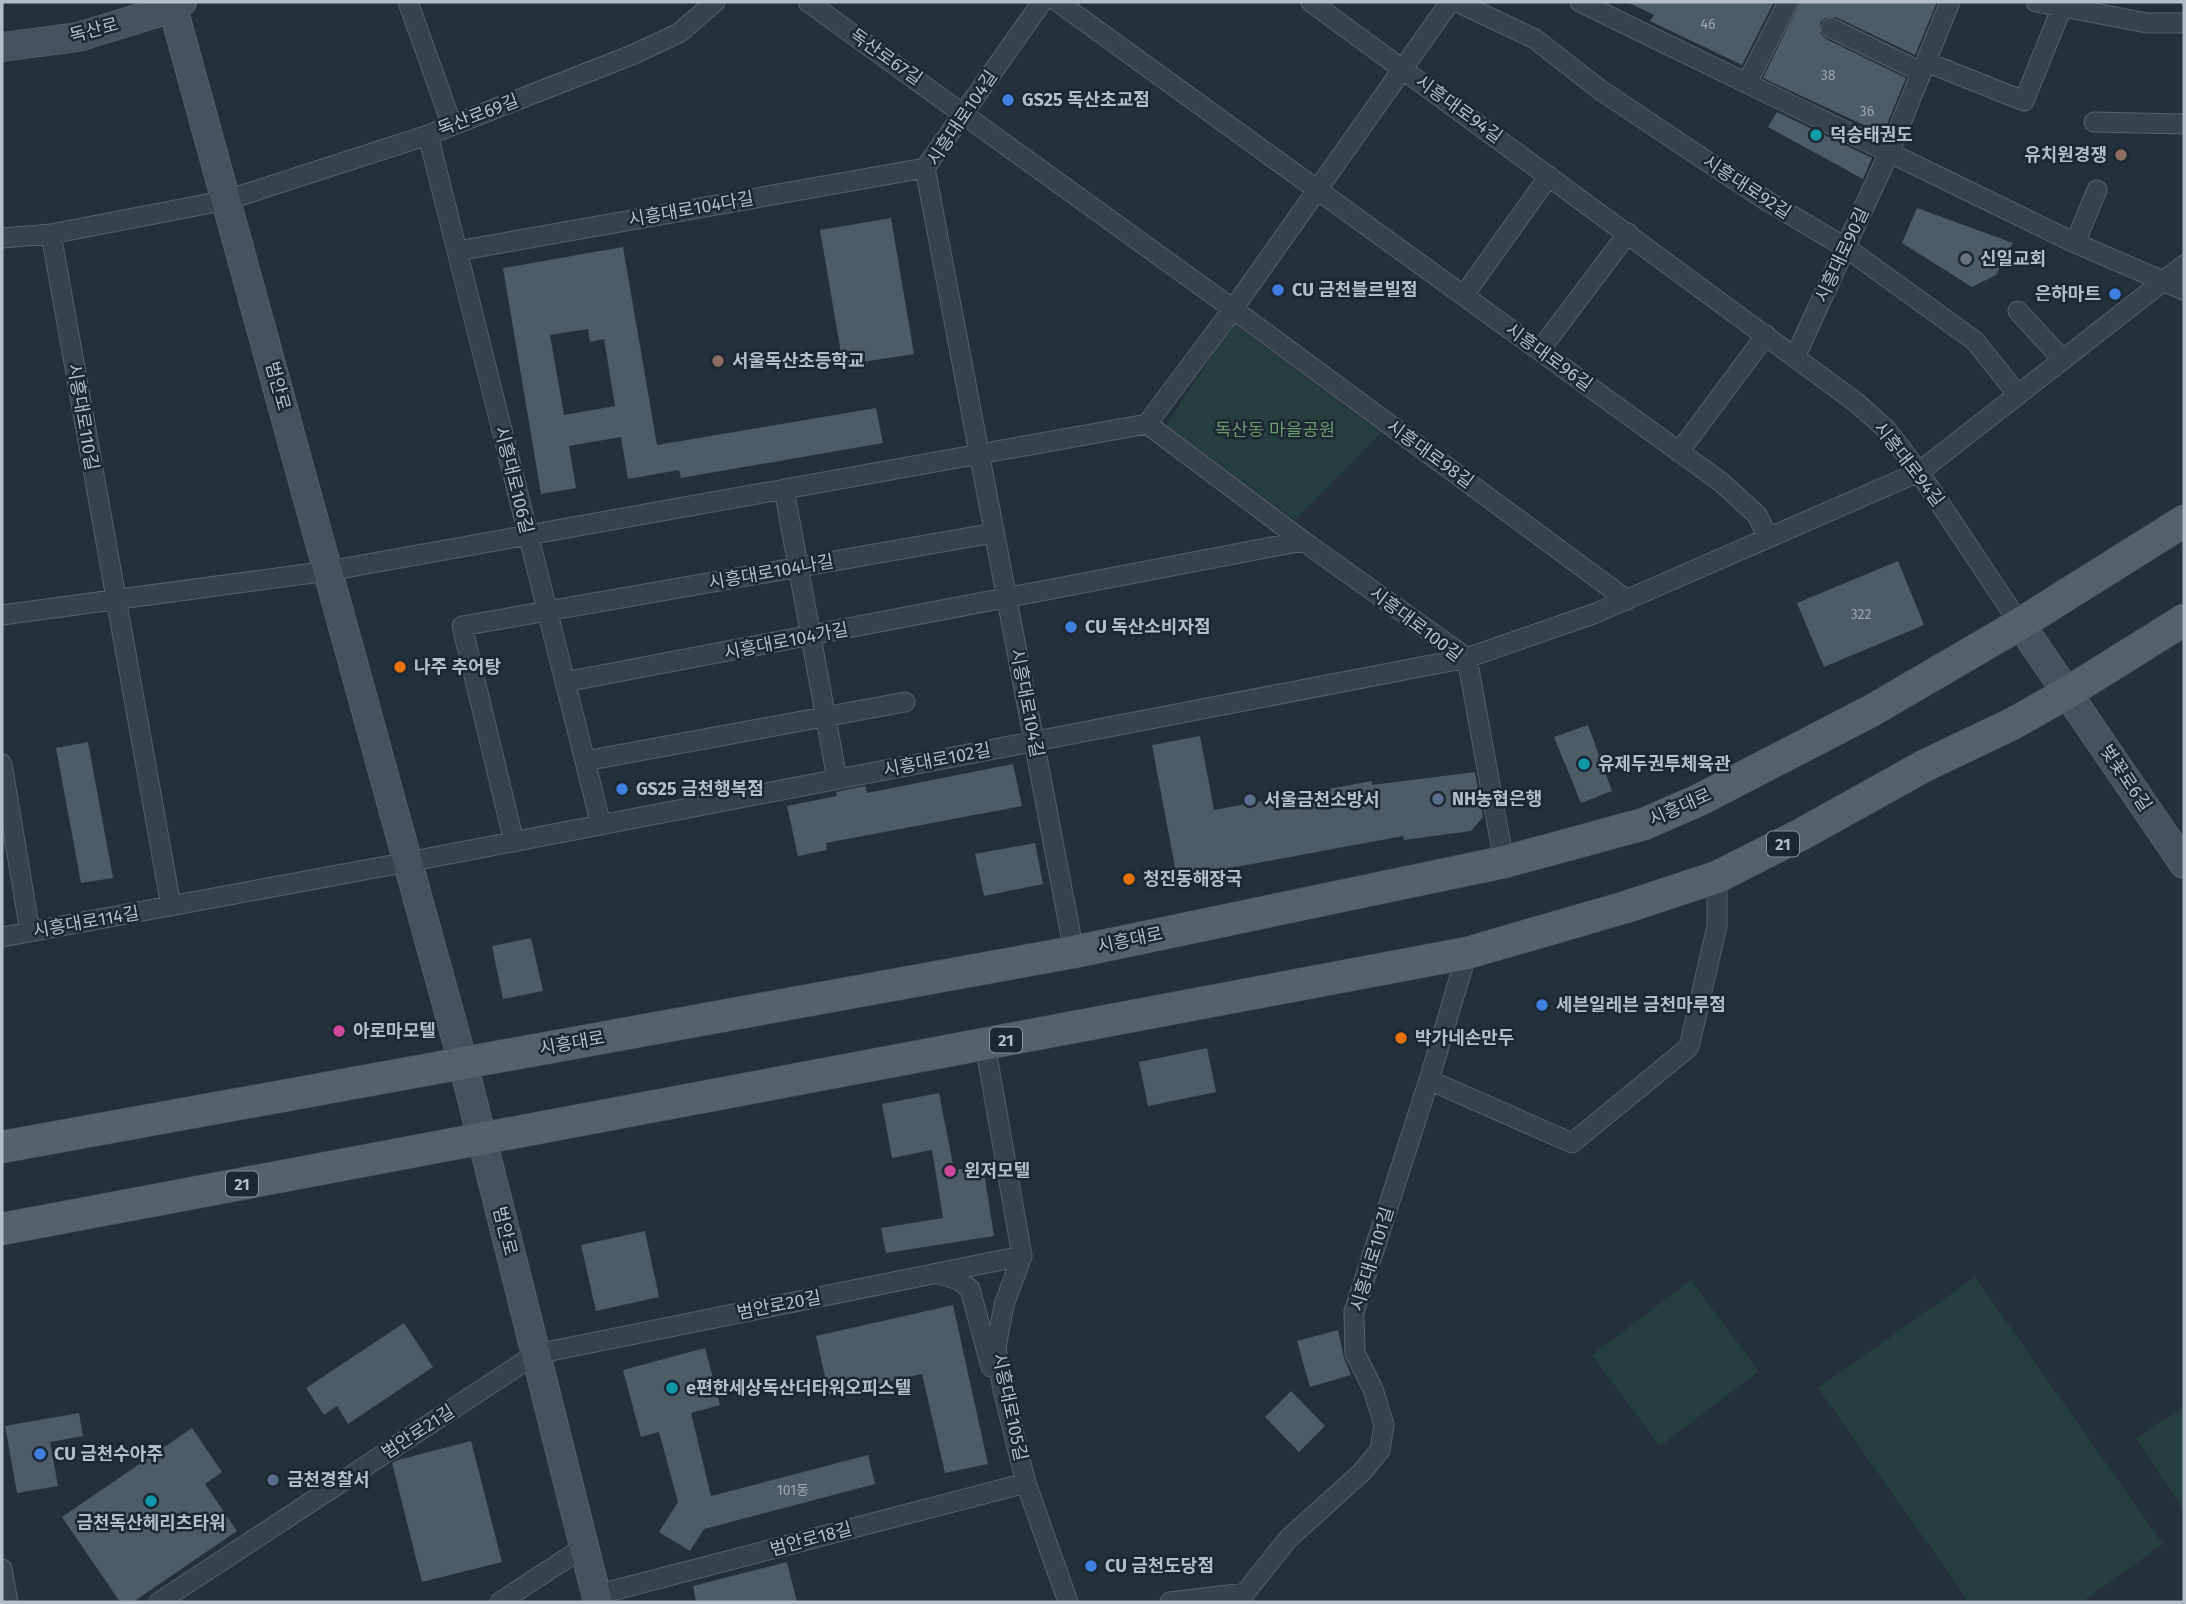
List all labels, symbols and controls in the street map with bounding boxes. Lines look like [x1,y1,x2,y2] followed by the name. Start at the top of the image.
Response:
[67,13,121,47] street label: 독산로
[1701,16,1715,33] house number: 46
[846,24,926,90] street label: 독산로67길
[922,66,1002,170] street label: 시흥대로104길
[1821,67,1836,84] house number: 38
[1411,70,1507,148] street label: 시흥대로94길
[434,89,522,141] street label: 독산로69길
[1022,89,1150,111] place label: GS25 독산초교점
[1000,92,1016,108] marker: GS25 독산초교점
[1860,103,1874,120] house number: 36
[1830,124,1913,146] place label: 덕승태권도
[1808,127,1824,143] marker: 덕승태권도
[2024,144,2107,166] place label: 유치원경쟁
[2113,147,2129,163] marker: 유치원경쟁
[1699,150,1795,224] street label: 시흥대로92길
[627,187,755,231] street label: 시흥대로104다길
[1810,204,1874,306] street label: 시흥대로90길
[1980,248,2046,270] place label: 신일교회
[1958,251,1974,267] marker: 신일교회
[1292,279,1418,301] place label: CU 금천블르빌점
[1270,282,1286,298] marker: CU 금천블르빌점
[2035,283,2101,305] place label: 은하마트
[2107,286,2123,302] marker: 은하마트
[1501,318,1597,396] street label: 시흥대로96길
[732,350,864,372] place label: 서울독산초등학교
[710,353,726,369] marker: 서울독산초등학교
[261,359,295,413] street label: 범안로
[63,362,103,472] street label: 시흥대로110길
[1382,415,1478,493] street label: 시흥대로98길
[1869,417,1949,511] street label: 시흥대로94길
[1215,419,1335,441] park label: 독산동 마을공원
[490,424,538,536] street label: 시흥대로106길
[707,550,835,594] street label: 시흥대로104나길
[1365,582,1467,666] street label: 시흥대로100길
[1851,606,1871,623] house number: 322
[1085,616,1211,638] place label: CU 독산소비자점
[722,618,850,664] street label: 시흥대로104가길
[1063,619,1079,635] marker: CU 독산소비자점
[1006,647,1048,759] street label: 시흥대로104길
[414,656,502,678] place label: 나주 추어탕
[392,659,408,675] marker: 나주 추어탕
[881,739,993,781] street label: 시흥대로102길
[2096,740,2156,816] street label: 벚꽃로6길
[1598,753,1731,775] place label: 유제두권투체육관
[1576,756,1592,772] marker: 유제두권투체육관
[636,778,764,800] place label: GS25 금천행복점
[614,781,630,797] marker: GS25 금천행복점
[1645,783,1715,831] street label: 시흥대로
[1452,788,1542,810] place label: NH농협은행
[1264,789,1380,811] place label: 서울금천소방서
[1430,791,1446,807] marker: NH농협은행
[1242,792,1258,808] marker: 서울금천소방서
[1767,832,1799,856] road number: 21
[1143,868,1242,890] place label: 청진동해장국
[1121,871,1137,887] marker: 청진동해장국
[31,902,141,942] street label: 시흥대로114길
[1095,922,1165,958] street label: 시흥대로
[1556,994,1726,1016] place label: 세븐일레븐 금천마루점
[1534,997,1550,1013] marker: 세븐일레븐 금천마루점
[353,1020,436,1042] place label: 아로마모텔
[331,1023,347,1039] marker: 아로마모텔
[537,1026,607,1060] street label: 시흥대로
[1415,1027,1514,1049] place label: 박가네손만두
[990,1028,1022,1052] road number: 21
[1393,1030,1409,1046] marker: 박가네손만두
[964,1160,1030,1182] place label: 윈저모텔
[942,1163,958,1179] marker: 윈저모텔
[226,1172,258,1196] road number: 21
[488,1204,522,1258] street label: 범안로
[1346,1204,1398,1314] street label: 시흥대로101길
[735,1286,823,1324] street label: 범안로20길
[988,1351,1032,1463] street label: 시흥대로105길
[686,1377,911,1399] place label: e편한세상독산더타워오피스텔
[664,1380,680,1396] marker: e편한세상독산더타워오피스텔
[377,1400,459,1464] street label: 범안로21길
[54,1443,163,1465] place label: CU 금천수아주
[32,1446,48,1462] marker: CU 금천수아주
[287,1469,370,1491] place label: 금천경찰서
[265,1472,281,1488] marker: 금천경찰서
[777,1482,809,1499] house number: 101동
[143,1493,159,1509] marker: 금천독산헤리츠타워
[76,1512,226,1534] place label: 금천독산헤리츠타워
[768,1518,854,1560] street label: 범안로18길
[1105,1555,1214,1577] place label: CU 금천도당점
[1083,1558,1099,1574] marker: CU 금천도당점

